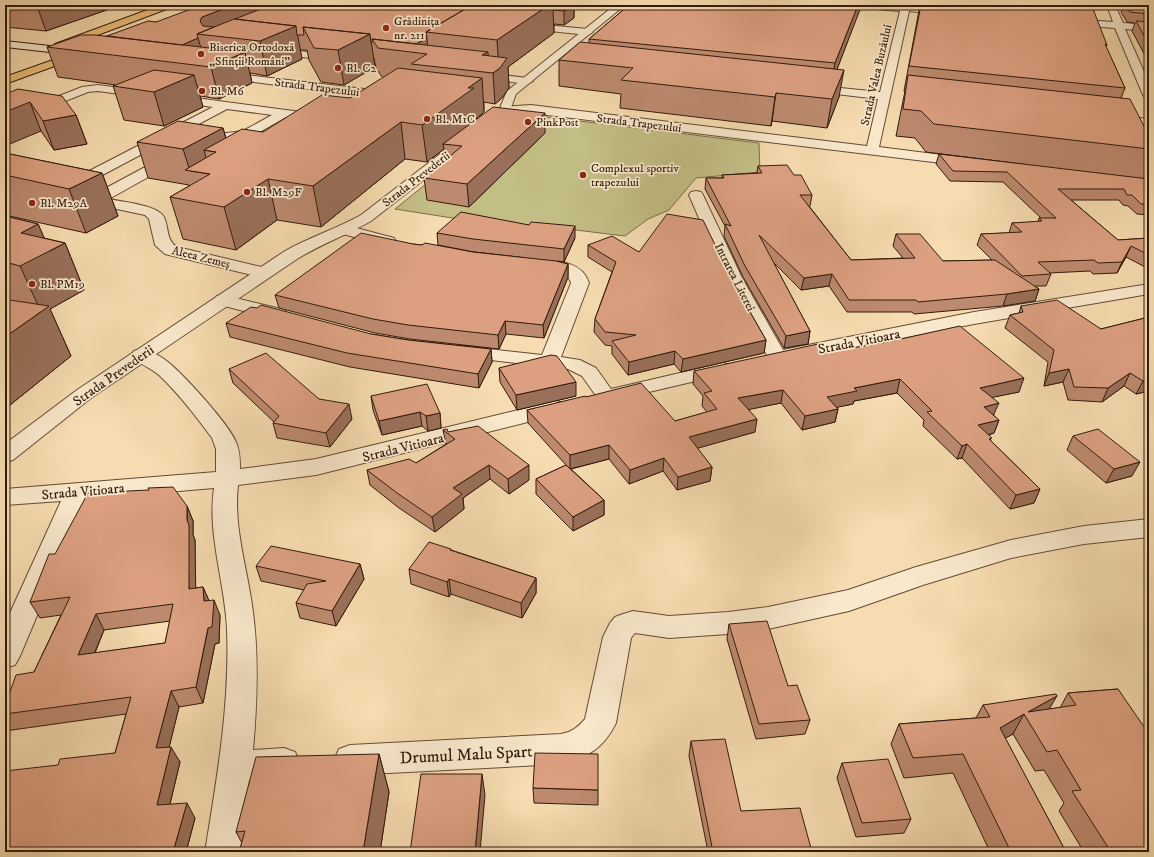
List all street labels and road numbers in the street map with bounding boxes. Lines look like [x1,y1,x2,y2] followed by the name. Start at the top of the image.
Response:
[858,23,895,127] street label: Strada Valea Buzăului
[274,75,360,100] street label: Strada Trapezului
[596,111,682,136] street label: Strada Trapezului
[380,148,453,210] street label: Strada Prevederii
[711,241,758,314] street label: Intrarea Literei
[170,243,232,272] street label: Aleea Zemeș
[817,325,902,359] street label: Strada Vitioara
[69,341,158,410] street label: Strada Prevederii
[361,429,446,467] street label: Strada Vitioara
[41,479,125,505] street label: Strada Vitioara
[399,741,534,769] street label: Drumul Malu Spart

